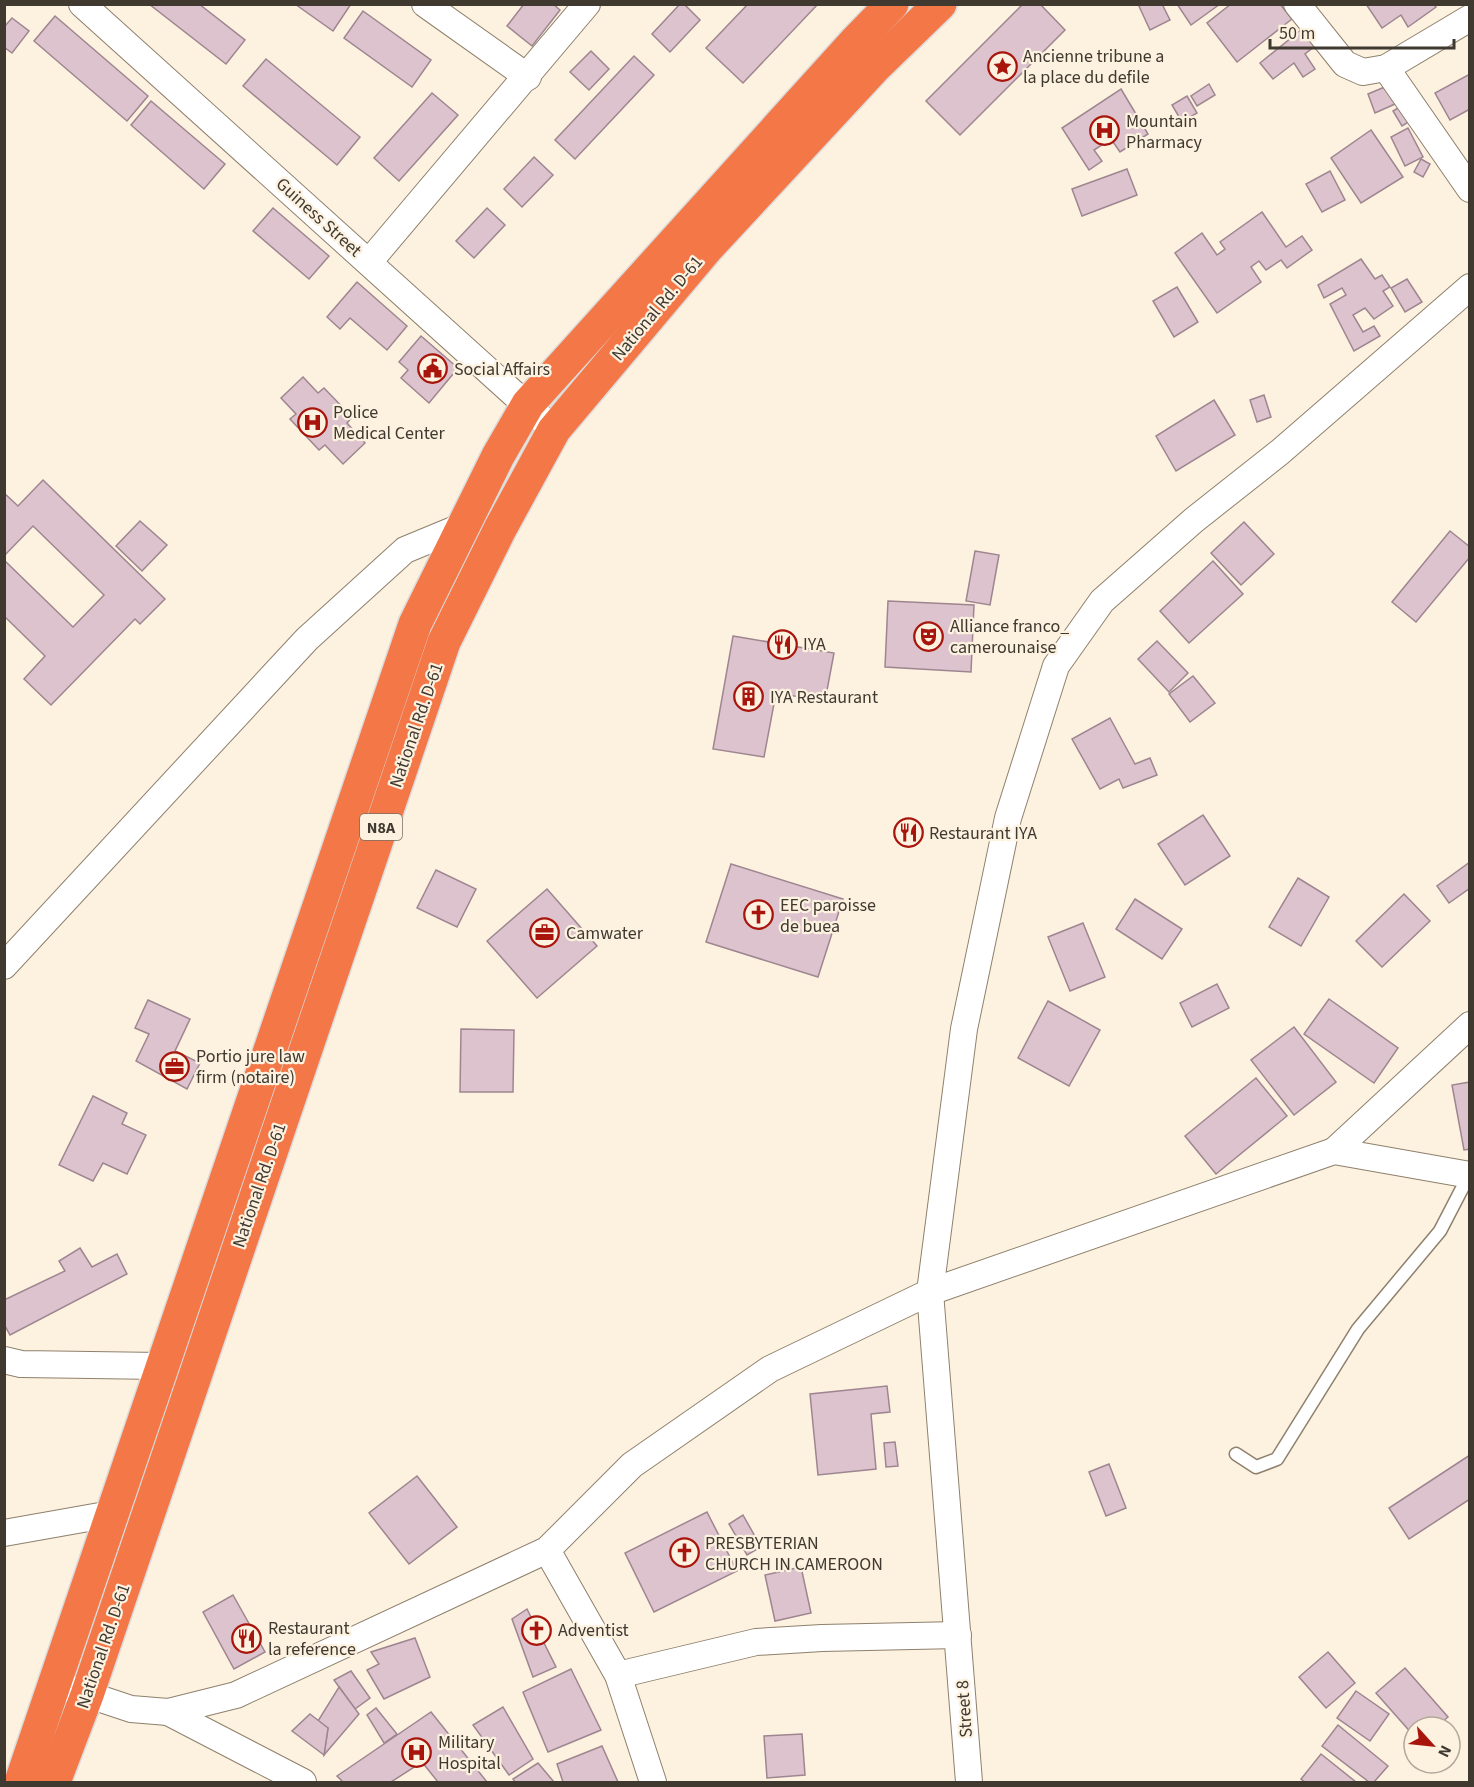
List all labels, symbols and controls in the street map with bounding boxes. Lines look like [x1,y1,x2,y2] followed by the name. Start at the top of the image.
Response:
[1270,12,1454,50] scale bar
[1279,21,1315,46] text: 50 m
[1023,44,1164,90] place label: Ancienne tribune a la place du defile
[986,50,1018,82] place icon: Ancienne tribune a la place du defile
[1126,109,1203,155] place label: Mountain Pharmacy
[1089,115,1121,147] hospital icon: Mountain Pharmacy
[270,172,367,263] street label: Guiness Street
[606,250,709,366] street label: National Rd. D-61
[417,353,449,385] public building icon: Social Affairs
[454,357,550,382] place label: Social Affairs
[333,400,446,446] place label: Police Medical Center
[296,406,328,438] hospital icon: Police Medical Center
[950,614,1069,660] place label: Alliance franco_ camerounaise
[913,620,945,652] theatre icon: Alliance franco_ camerounaise
[766,628,798,660] restaurant icon: IYA
[803,632,826,657] place label: IYA
[383,659,450,791] street label: National Rd. D-61
[733,681,765,713] building icon: IYA Restaurant
[770,685,878,710] place label: IYA Restaurant
[360,814,402,840] road number: N8A
[892,817,924,849] restaurant icon: Restaurant IYA
[929,821,1037,846] place label: Restaurant IYA
[780,893,876,939] place label: EEC paroisse de buea
[743,899,775,931] church icon: EEC paroisse de buea
[529,917,561,949] office icon: Camwater
[566,921,644,946] place label: Camwater
[196,1044,305,1090] place label: Portio jure law firm (notaire)
[159,1050,191,1082] office icon: Portio jure law firm (notaire)
[226,1119,293,1251] street label: National Rd. D-61
[705,1531,883,1577] place label: PRESBYTERIAN CHURCH IN CAMEROON
[668,1537,700,1569] church icon: PRESBYTERIAN CHURCH IN CAMEROON
[70,1580,137,1712] street label: National Rd. D-61
[521,1614,553,1646] church icon: Adventist
[268,1616,356,1662] place label: Restaurant la reference
[558,1618,629,1643] place label: Adventist
[231,1622,263,1654] restaurant icon: Restaurant la reference
[950,1679,979,1739] street label: Street 8
[1402,1715,1462,1775] north arrow
[438,1730,501,1776] place label: Military Hospital
[401,1736,433,1768] hospital icon: Military Hospital
[1432,1742,1457,1761] text: N

